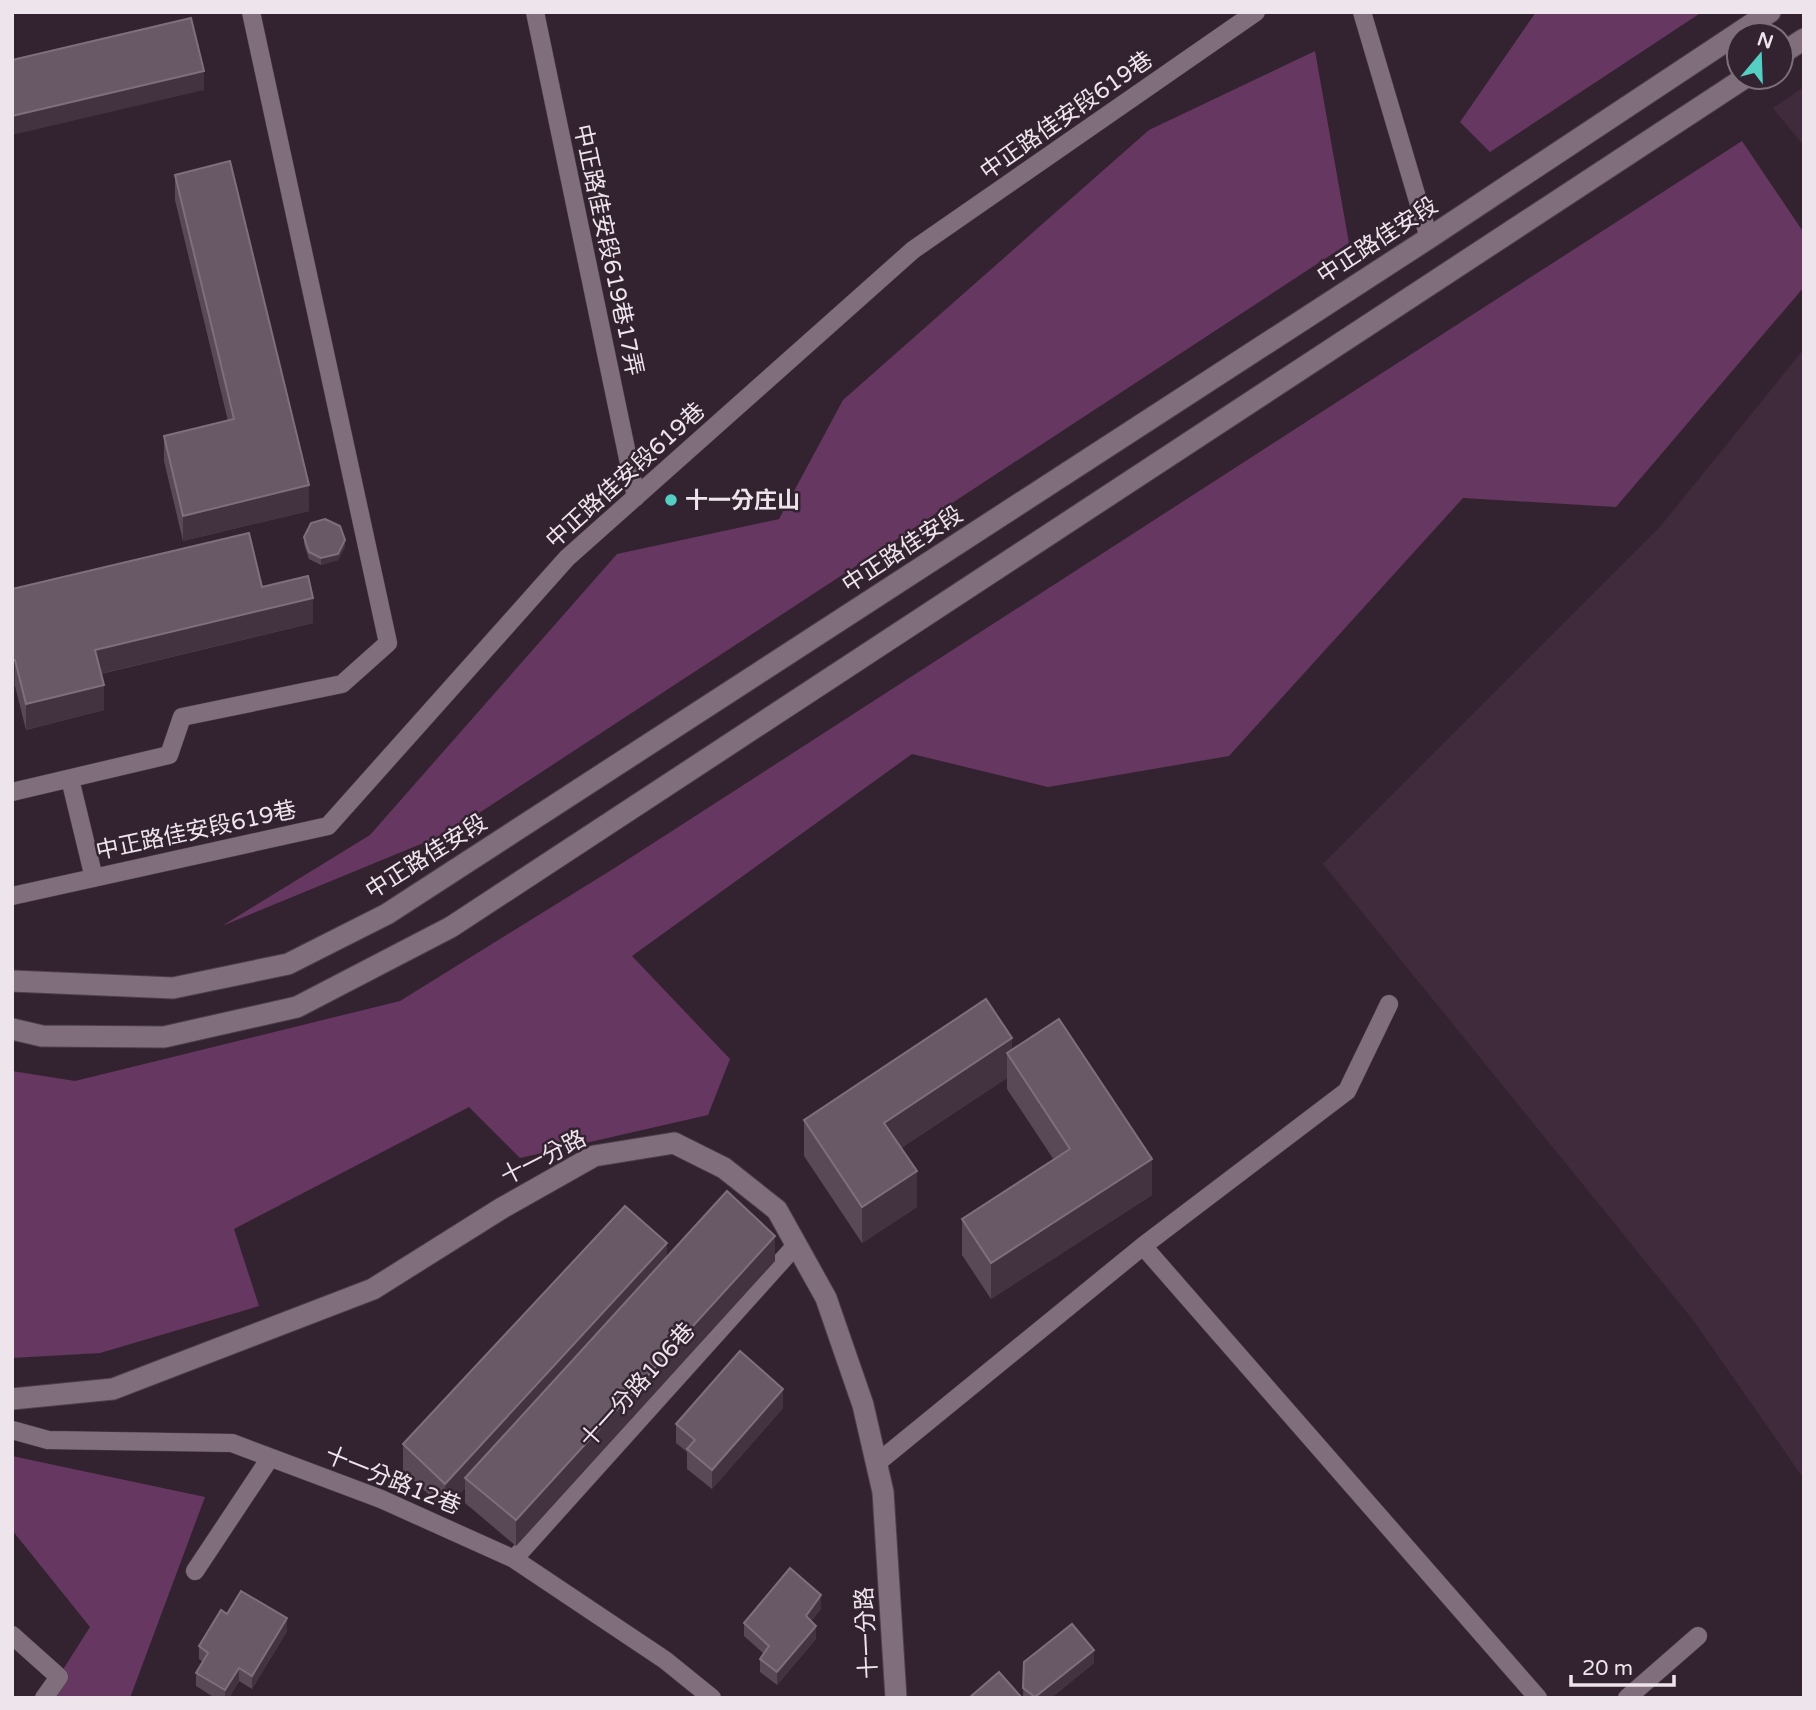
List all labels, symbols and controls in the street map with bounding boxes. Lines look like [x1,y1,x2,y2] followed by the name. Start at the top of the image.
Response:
[1725,21,1795,91] north arrow
[1754,28,1776,54] text: N
[975,46,1158,186] street label: 中正路佳安段619巷
[568,122,648,378] street label: 中正路佳安段619巷17弄
[1312,192,1443,290] street label: 中正路佳安段
[540,397,711,555] street label: 中正路佳安段619巷
[685,487,800,515] place label: 十一分庄山
[663,492,679,508] marker: 十一分庄山
[837,501,968,599] street label: 中正路佳安段
[93,796,299,866] street label: 中正路佳安段619巷
[361,808,492,905] street label: 中正路佳安段
[496,1125,591,1191] street label: 十一分路
[574,1317,701,1454] street label: 十一分路106巷
[321,1441,465,1521] street label: 十一分路12巷
[851,1586,883,1680] street label: 十一分路
[1571,1644,1674,1688] scale bar
[1582,1656,1633,1681] text: 20 m

